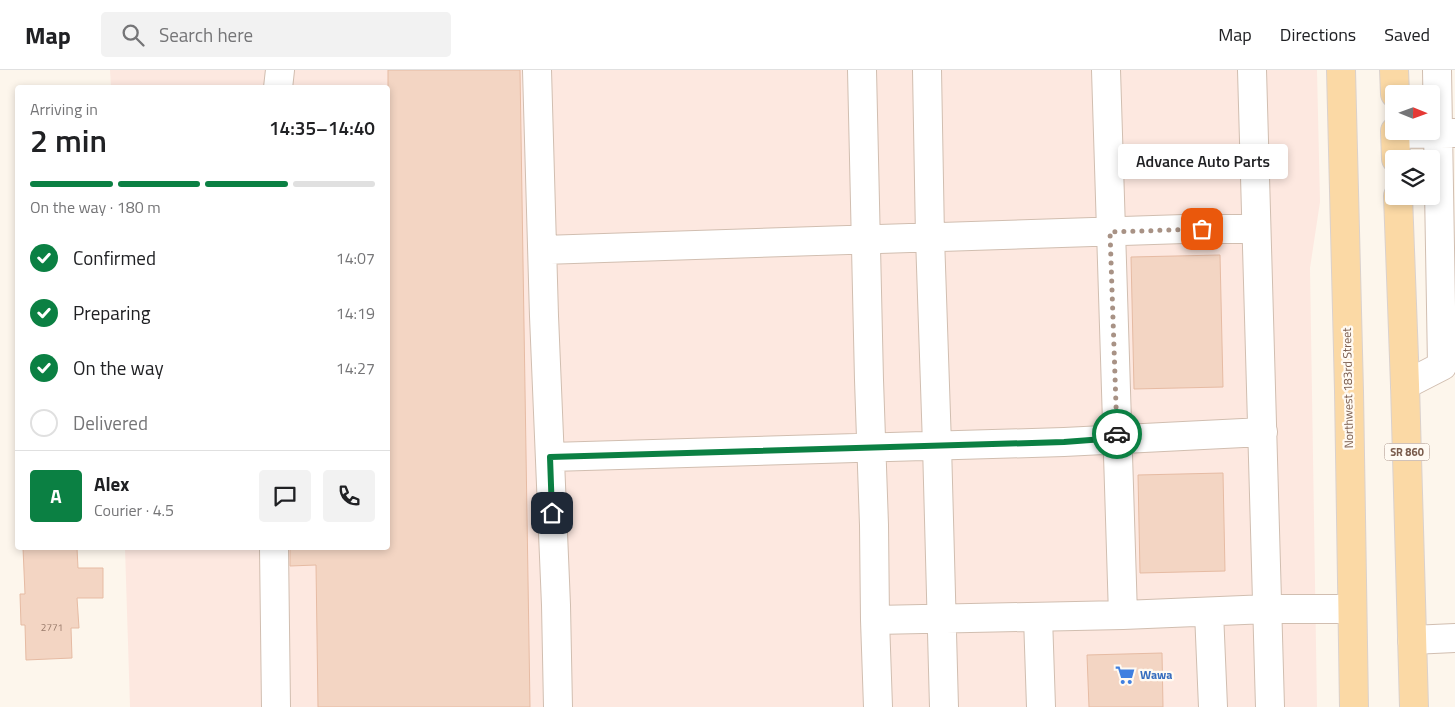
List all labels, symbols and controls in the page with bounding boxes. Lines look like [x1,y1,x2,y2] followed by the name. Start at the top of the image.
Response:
[101,12,451,57] search box
[25,17,71,53] text: Map
[159,20,253,49] text: Search here
[119,21,147,49] icon: search
[1218,21,1252,48] text: Map
[1280,21,1356,48] text: Directions
[1384,21,1430,48] text: Saved
[1385,85,1440,140] north arrow
[1385,85,1440,205] map controls
[30,97,98,121] text: Arriving in
[269,113,375,142] text: 14:35–14:40
[30,116,107,164] text: 2 min
[1117,144,1287,179] callout: Advance Auto Parts
[1136,149,1270,173] text: Advance Auto Parts
[1385,150,1440,205] button: layers
[30,195,161,219] text: On the way · 180 m
[1181,208,1223,250] pin
[1188,215,1216,243] icon: bag
[73,243,156,272] text: Confirmed
[30,244,58,272] icon: check
[336,246,375,270] text: 14:07
[73,298,150,327] text: Preparing
[30,299,58,327] icon: check
[336,301,375,325] text: 14:19
[1337,327,1358,449] street label: Northwest 183rd Street
[73,353,164,382] text: On the way
[30,354,58,382] icon: check
[336,356,375,380] text: 14:27
[73,408,148,437] text: Delivered
[1092,409,1142,459] courier
[1103,420,1131,448] icon: car
[1384,444,1430,461] road number: SR 860
[94,469,129,498] text: Alex
[259,470,311,522] button: chat
[323,470,375,522] button: phone
[50,481,62,510] text: A
[531,492,573,534] pin
[94,498,174,522] text: Courier · 4.5
[538,499,566,527] icon: home
[41,620,63,635] house number: 2771
[1114,664,1136,686] supermarket icon: Wawa
[1140,665,1172,684] place label: Wawa

